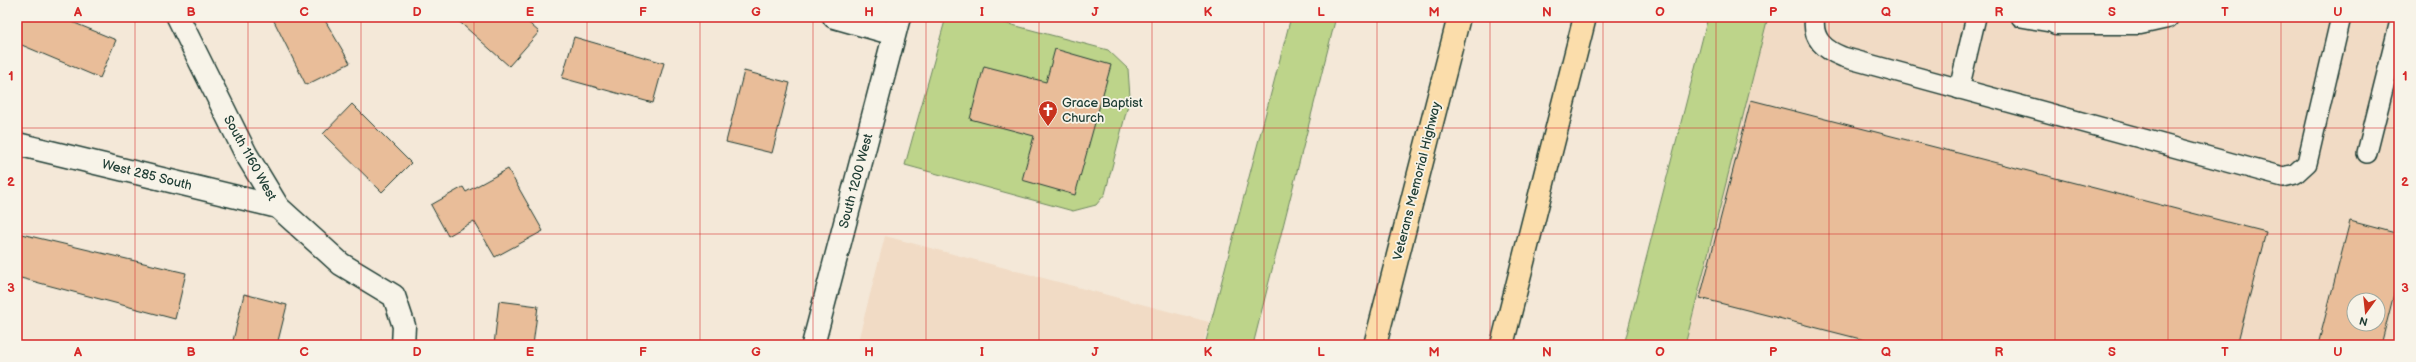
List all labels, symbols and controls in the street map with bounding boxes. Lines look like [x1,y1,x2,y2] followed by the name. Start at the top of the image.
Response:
[73,4,82,20] text: A
[186,4,196,20] text: B
[299,4,309,20] text: C
[412,4,422,20] text: D
[526,4,535,20] text: E
[639,4,647,20] text: F
[751,4,761,20] text: G
[864,4,874,20] text: H
[980,4,984,20] text: I
[1091,4,1099,20] text: J
[1204,4,1213,20] text: K
[1317,4,1325,20] text: L
[1428,4,1440,20] text: M
[1542,4,1552,20] text: N
[1655,4,1665,20] text: O
[1769,4,1778,20] text: P
[1881,4,1891,20] text: Q
[1995,4,2004,20] text: R
[2108,4,2116,20] text: S
[2221,4,2229,20] text: T
[2333,4,2343,20] text: U
[8,68,14,84] text: 1
[2402,68,2408,84] text: 1
[1062,95,1143,126] place label: Grace Baptist Church
[1037,99,1059,127] church icon: Grace Baptist Church
[1390,100,1444,262] street label: Veterans Memorial Highway
[220,113,280,203] street label: South 1160 West
[836,132,876,230] street label: South 1200 West
[100,156,194,194] street label: West 285 South
[7,174,15,190] text: 2
[2401,174,2409,190] text: 2
[7,280,15,296] text: 3
[2401,280,2409,296] text: 3
[2346,292,2386,332] north arrow
[2358,314,2369,329] text: N
[73,344,82,360] text: A
[186,344,196,360] text: B
[299,344,309,360] text: C
[412,344,422,360] text: D
[526,344,535,360] text: E
[639,344,647,360] text: F
[751,344,761,360] text: G
[864,344,874,360] text: H
[980,344,984,360] text: I
[1091,344,1099,360] text: J
[1204,344,1213,360] text: K
[1317,344,1325,360] text: L
[1428,344,1440,360] text: M
[1542,344,1552,360] text: N
[1655,344,1665,360] text: O
[1769,344,1778,360] text: P
[1881,344,1891,360] text: Q
[1995,344,2004,360] text: R
[2108,344,2116,360] text: S
[2221,344,2229,360] text: T
[2333,344,2343,360] text: U

